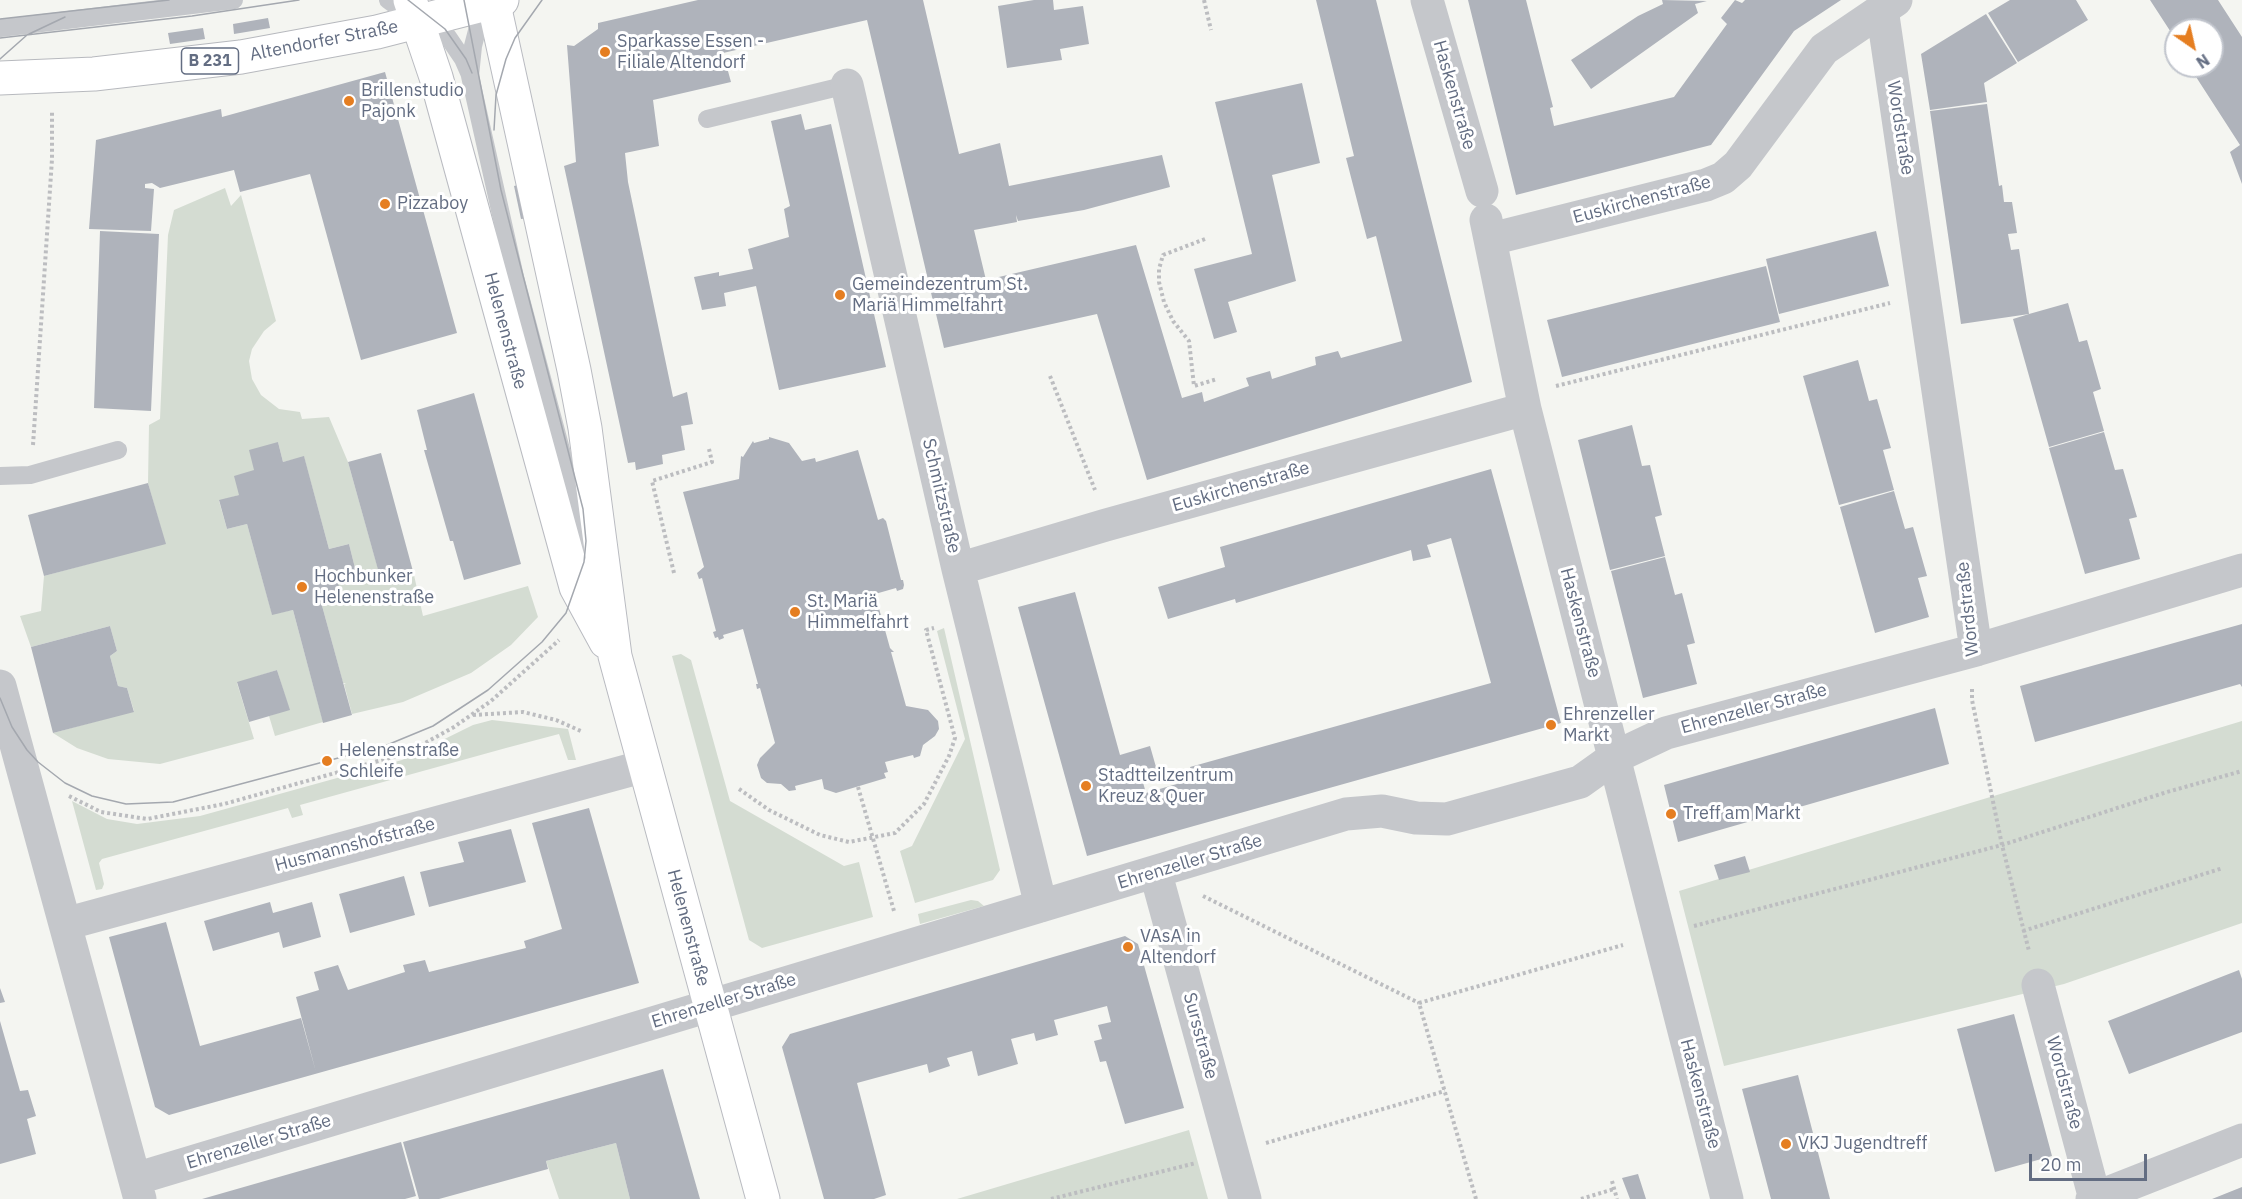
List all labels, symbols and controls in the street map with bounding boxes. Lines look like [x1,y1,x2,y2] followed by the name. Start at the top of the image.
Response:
[248,16,400,66] street label: Altendorfer Straße
[2164,18,2224,78] north arrow
[617,31,764,74] place label: Sparkasse Essen - Filiale Altendorf
[1428,38,1480,152] street label: Haskenstraße
[598,45,612,59] marker: Sparkasse Essen - Filiale Altendorf
[182,48,238,74] road number: B 231
[2193,50,2213,73] text: N
[1882,79,1918,177] street label: Wordstraße
[361,80,464,122] place label: Brillenstudio Pajonk
[342,94,356,108] marker: Brillenstudio Pajonk
[1571,171,1713,229] street label: Euskirchenstraße
[397,193,468,215] place label: Pizzaboy
[378,197,392,211] marker: Pizzaboy
[479,270,531,392] street label: Helenenstraße
[852,274,1028,316] place label: Gemeindezentrum St. Mariä Himmelfahrt
[833,288,847,302] marker: Gemeindezentrum St. Mariä Himmelfahrt
[917,437,965,555] street label: Schmitzstraße
[1170,457,1312,517] street label: Euskirchenstraße
[1952,560,1984,658] street label: Wordstraße
[314,566,434,608] place label: Hochbunker Helenenstraße
[1555,566,1605,680] street label: Haskenstraße
[295,580,309,594] marker: Hochbunker Helenenstraße
[807,591,909,634] place label: St. Mariä Himmelfahrt
[788,605,802,619] marker: St. Mariä Himmelfahrt
[1679,679,1829,739] street label: Ehrenzeller Straße
[1563,704,1655,746] place label: Ehrenzeller Markt
[1544,718,1558,732] marker: Ehrenzeller Markt
[339,740,459,783] place label: Helenenstraße Schleife
[320,754,334,768] marker: Helenenstraße Schleife
[1098,765,1234,808] place label: Stadtteilzentrum Kreuz & Quer
[1079,779,1093,793] marker: Stadtteilzentrum Kreuz & Quer
[1683,803,1801,825] place label: Treff am Markt
[1664,807,1678,821] marker: Treff am Markt
[273,813,437,877] street label: Husmannshofstraße
[1115,830,1265,894] street label: Ehrenzeller Straße
[662,867,714,989] street label: Helenenstraße
[1140,926,1216,968] place label: VAsA in Altendorf
[1121,940,1135,954] marker: VAsA in Altendorf
[649,969,799,1033] street label: Ehrenzeller Straße
[1178,990,1222,1082] street label: Sursstraße
[2041,1034,2087,1132] street label: Wordstraße
[1675,1037,1725,1151] street label: Haskenstraße
[184,1110,334,1174] street label: Ehrenzeller Straße
[1798,1133,1927,1155] place label: VKJ Jugendtreff
[1779,1137,1793,1151] marker: VKJ Jugendtreff
[2032,1142,2150,1180] scale bar
[2040,1153,2082,1176] text: 20 m

